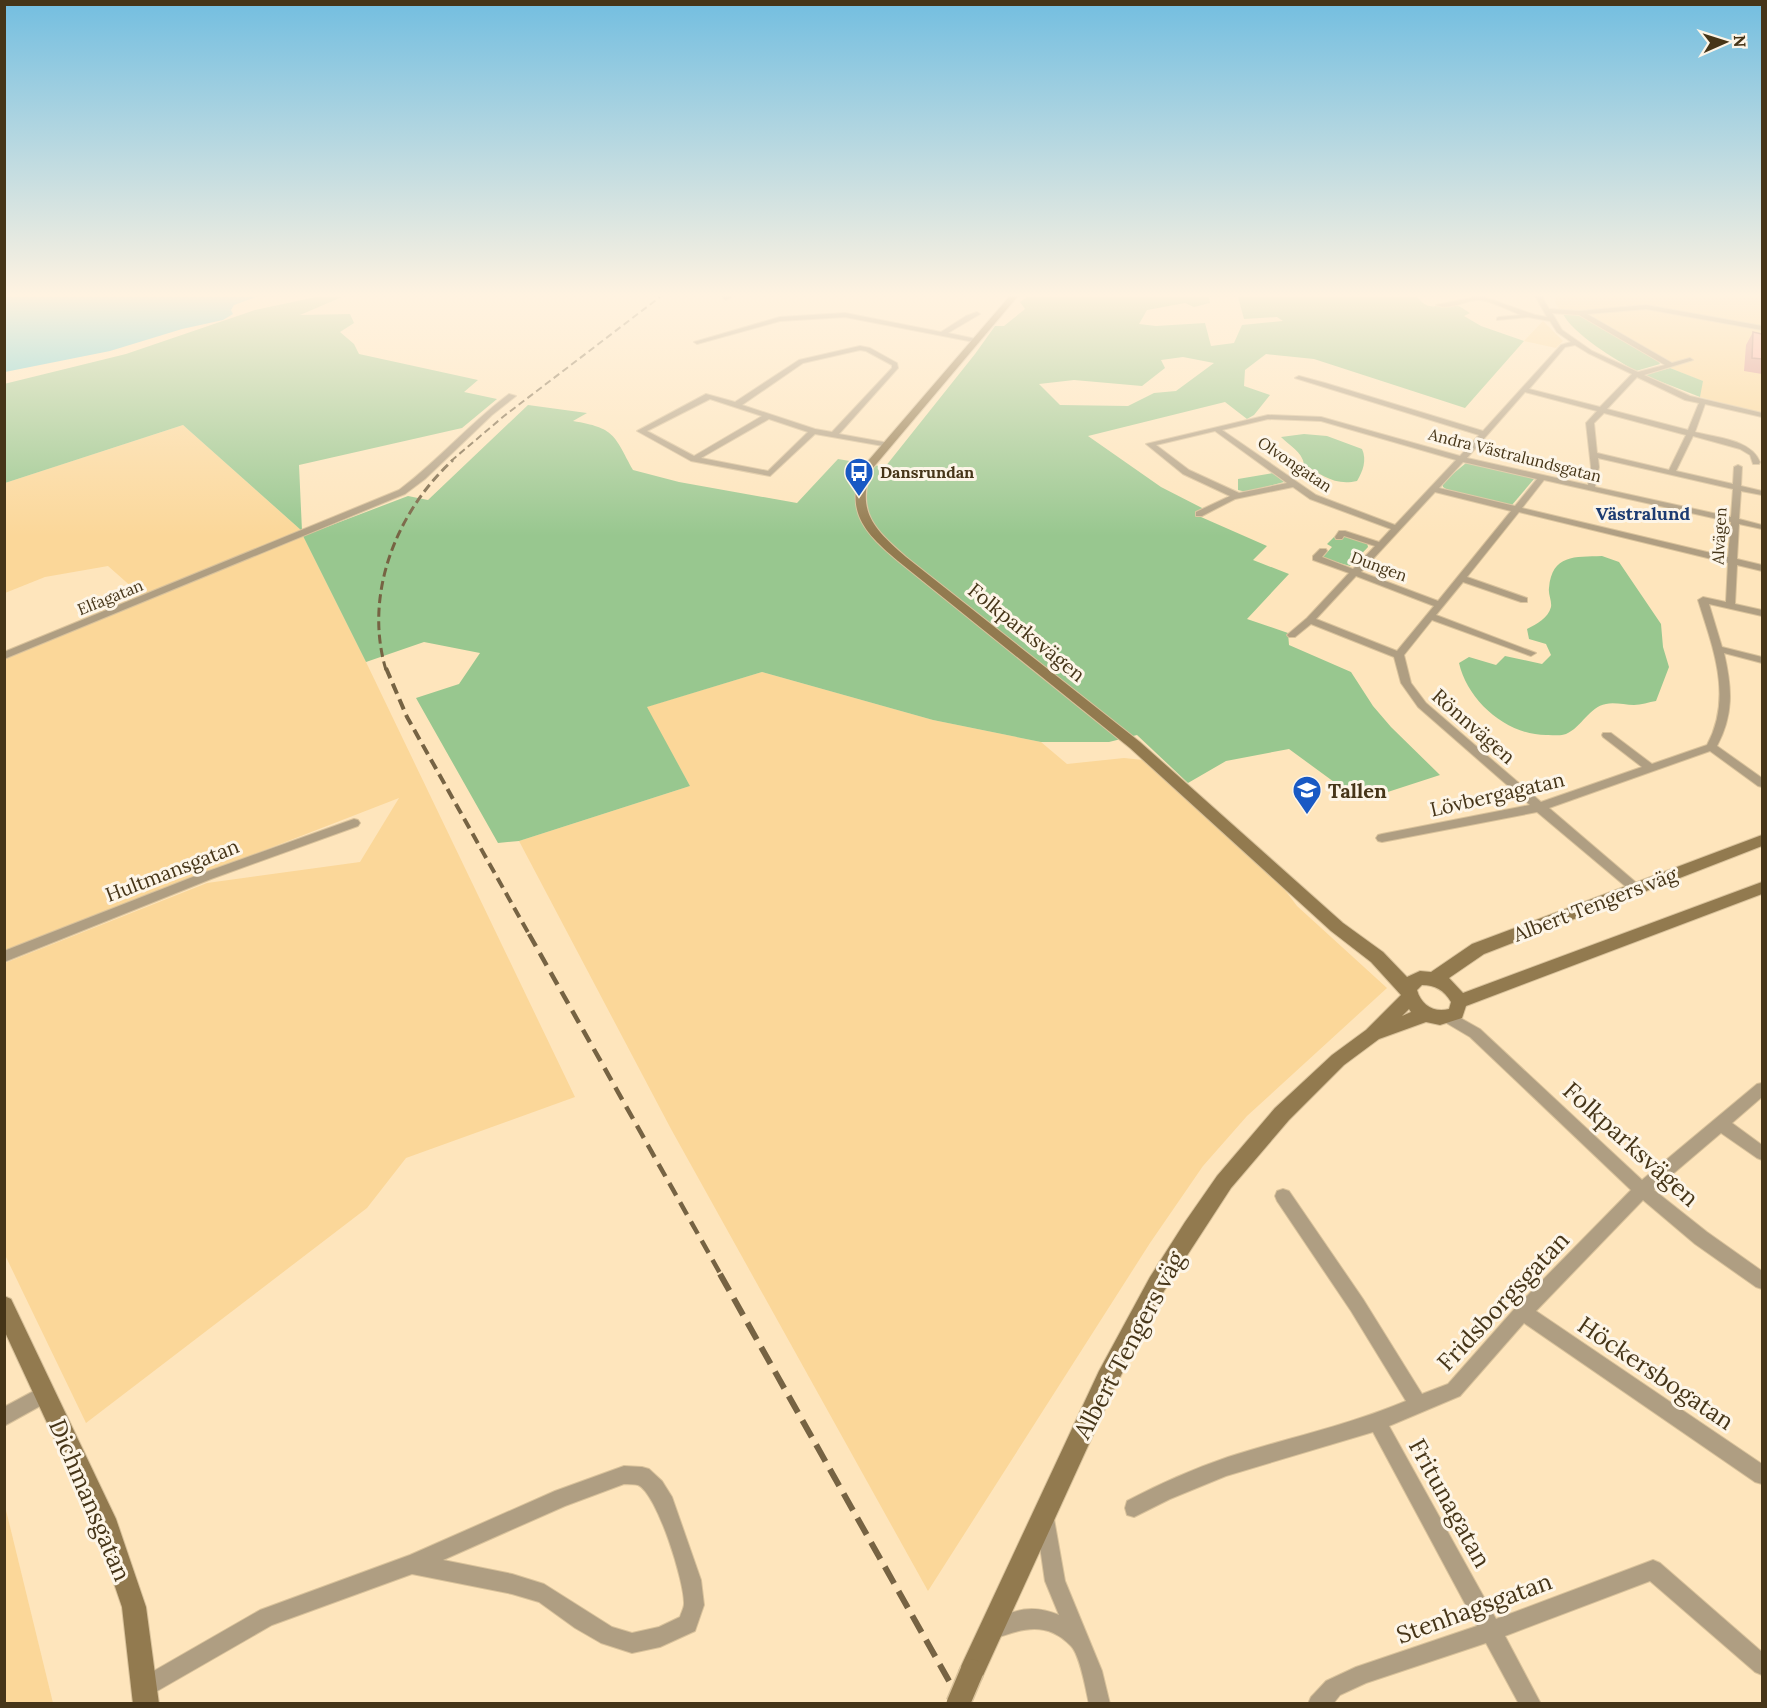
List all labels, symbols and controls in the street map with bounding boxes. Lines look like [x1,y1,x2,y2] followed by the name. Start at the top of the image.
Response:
[1695,12,1755,72] north arrow
[1730,35,1750,48] text: N
[1426,424,1604,486] street label: Andra Västralundsgatan
[1254,432,1336,496] street label: Olvongatan
[843,456,875,498] bus stop icon: Dansrundan
[880,462,974,482] place label: Dansrundan
[1596,502,1690,525] district label: Västralund
[1707,506,1731,566] street label: Alvägen
[1348,547,1410,585] street label: Dungen
[74,575,146,619] street label: Elfagatan
[963,577,1091,687] street label: Folkparksvägen
[1427,683,1521,769] street label: Rönnvägen
[1427,766,1567,822] street label: Lövbergagatan
[1291,774,1323,816] school or university icon: Tallen
[1328,778,1387,803] place label: Tallen
[102,833,242,907] street label: Hultmansgatan
[1509,861,1681,947] street label: Albert Tengers väg
[1557,1075,1705,1213] street label: Folkparksvägen
[1430,1225,1576,1377] street label: Fridsborgsgatan
[1066,1245,1192,1445] street label: Albert Tengers väg
[1572,1309,1740,1437] street label: Höckersbogatan
[42,1414,138,1586] street label: Dichmansgatan
[1402,1433,1498,1573] street label: Fritunagatan
[1392,1566,1556,1650] street label: Stenhagsgatan

